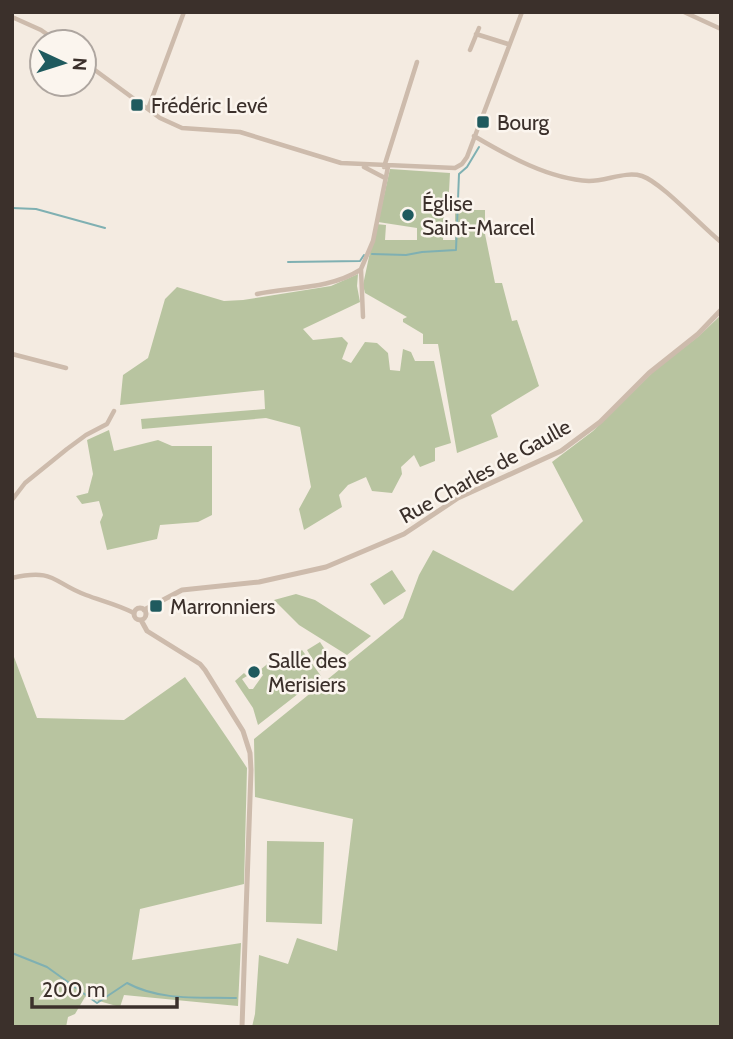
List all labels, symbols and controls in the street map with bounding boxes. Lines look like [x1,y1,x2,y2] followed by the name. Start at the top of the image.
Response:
[28,28,98,98] north arrow
[68,57,91,72] text: N
[151,93,268,118] place label: Frédéric Levé
[129,97,145,113] marker: Frédéric Levé
[497,110,550,135] place label: Bourg
[475,114,491,130] marker: Bourg
[422,191,535,240] place label: Église Saint-Marcel
[400,207,416,223] marker: Église Saint-Marcel
[395,413,575,528] street label: Rue Charles de Gaulle
[170,594,276,619] place label: Marronniers
[148,598,164,614] marker: Marronniers
[268,648,347,697] place label: Salle des Merisiers
[246,664,262,680] marker: Salle des Merisiers
[32,965,177,1009] scale bar
[42,977,105,1002] text: 200 m

